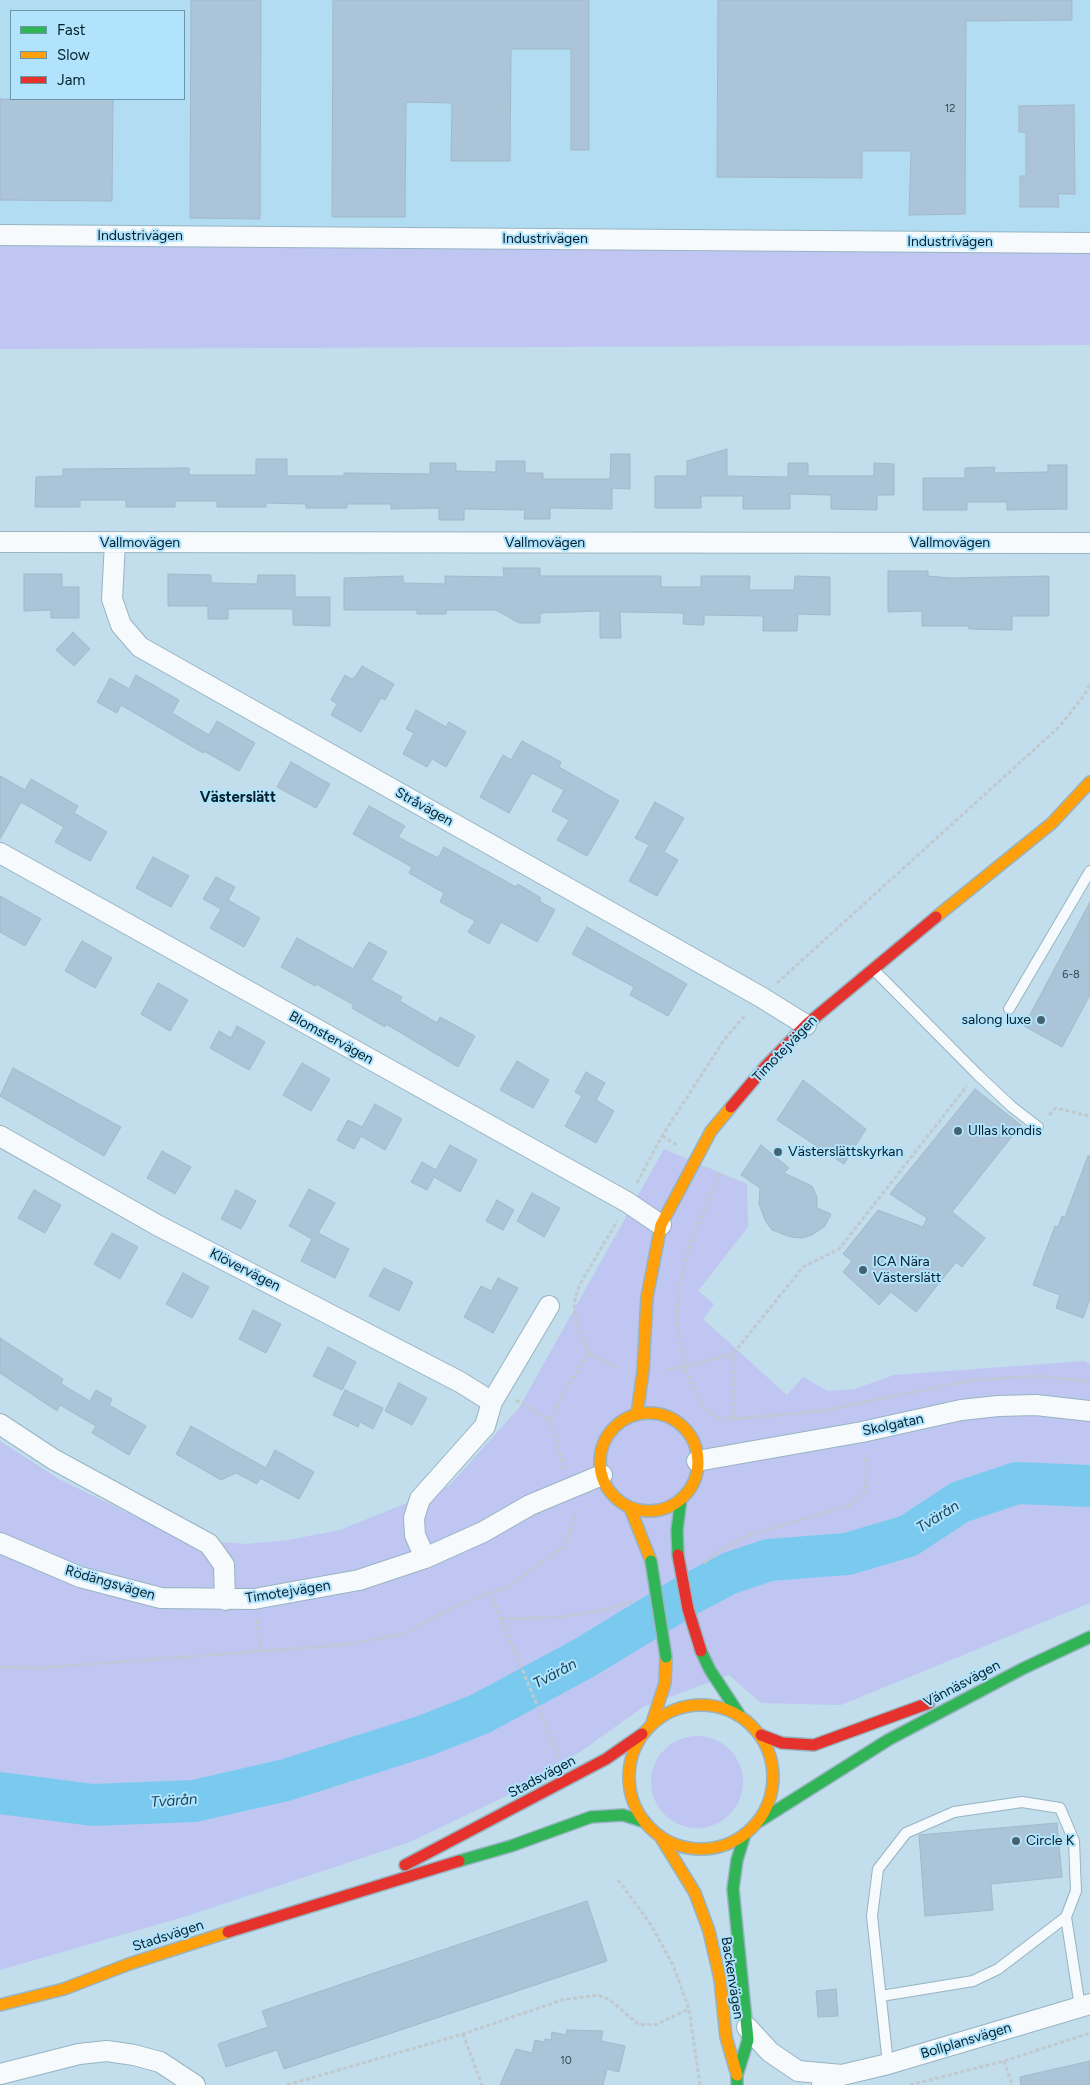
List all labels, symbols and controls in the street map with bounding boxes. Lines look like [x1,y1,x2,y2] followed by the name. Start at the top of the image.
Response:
[10,10,185,100] legend
[57,21,85,39] text: Fast
[57,46,90,64] text: Slow
[57,71,85,89] text: Jam
[945,102,955,116] house number: 12
[97,228,183,244] street label: Industrivägen
[502,231,588,247] street label: Industrivägen
[907,234,993,250] street label: Industrivägen
[100,535,180,551] street label: Vallmovägen
[505,535,585,551] street label: Vallmovägen
[910,535,990,551] street label: Vallmovägen
[392,784,456,830] street label: Stråvägen
[200,789,276,807] district label: Västerslätt
[1062,968,1080,982] house number: 6-8
[286,1008,376,1068] street label: Blomstervägen
[749,1012,821,1086] street label: Timotejvägen
[962,1012,1031,1028] place label: salong luxe
[1035,1014,1047,1026] marker: salong luxe
[968,1123,1042,1139] place label: Ullas kondis
[952,1125,964,1137] marker: Ullas kondis
[788,1144,903,1160] place label: Västerslättskyrkan
[772,1146,784,1158] marker: Västerslättskyrkan
[207,1245,283,1295] street label: Klövervägen
[873,1254,941,1286] place label: ICA Nära Västerslätt
[857,1264,869,1276] marker: ICA Nära Västerslätt
[861,1410,925,1440] street label: Skolgatan
[913,1497,963,1537] water label: Tvärån
[63,1562,157,1604] street label: Rödängsvägen
[244,1577,332,1607] street label: Timotejvägen
[530,1655,580,1693] water label: Tvärån
[921,1657,1003,1711] street label: Vännäsvägen
[505,1752,579,1802] street label: Stadsvägen
[150,1790,198,1812] water label: Tvärån
[1026,1833,1074,1849] place label: Circle K
[1010,1835,1022,1847] marker: Circle K
[130,1917,206,1955] street label: Stadsvägen
[717,1936,747,2020] street label: Backenvägen
[919,2019,1013,2063] street label: Bollplansvägen
[560,2054,572,2068] house number: 10

